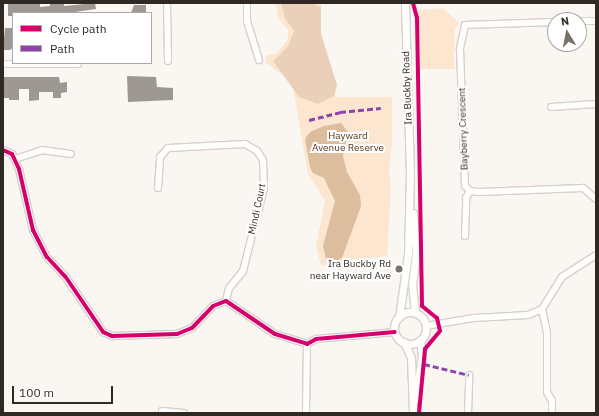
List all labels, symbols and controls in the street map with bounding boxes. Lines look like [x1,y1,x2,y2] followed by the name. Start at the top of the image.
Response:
[12,12,152,64] legend
[547,12,587,52] north arrow
[560,14,570,29] text: N
[50,21,107,36] text: Cycle path
[50,41,75,56] text: Path
[400,51,414,125] street label: Ira Buckby Road
[456,87,470,171] street label: Bayberry Crescent
[312,129,384,152] park label: Hayward Avenue Reserve
[246,182,268,236] street label: Mindi Court
[310,257,391,280] place label: Ira Buckby Rd near Hayward Ave
[394,264,404,274] marker: Ira Buckby Rd near Hayward Ave
[14,378,115,404] scale bar
[19,385,54,400] text: 100 m

